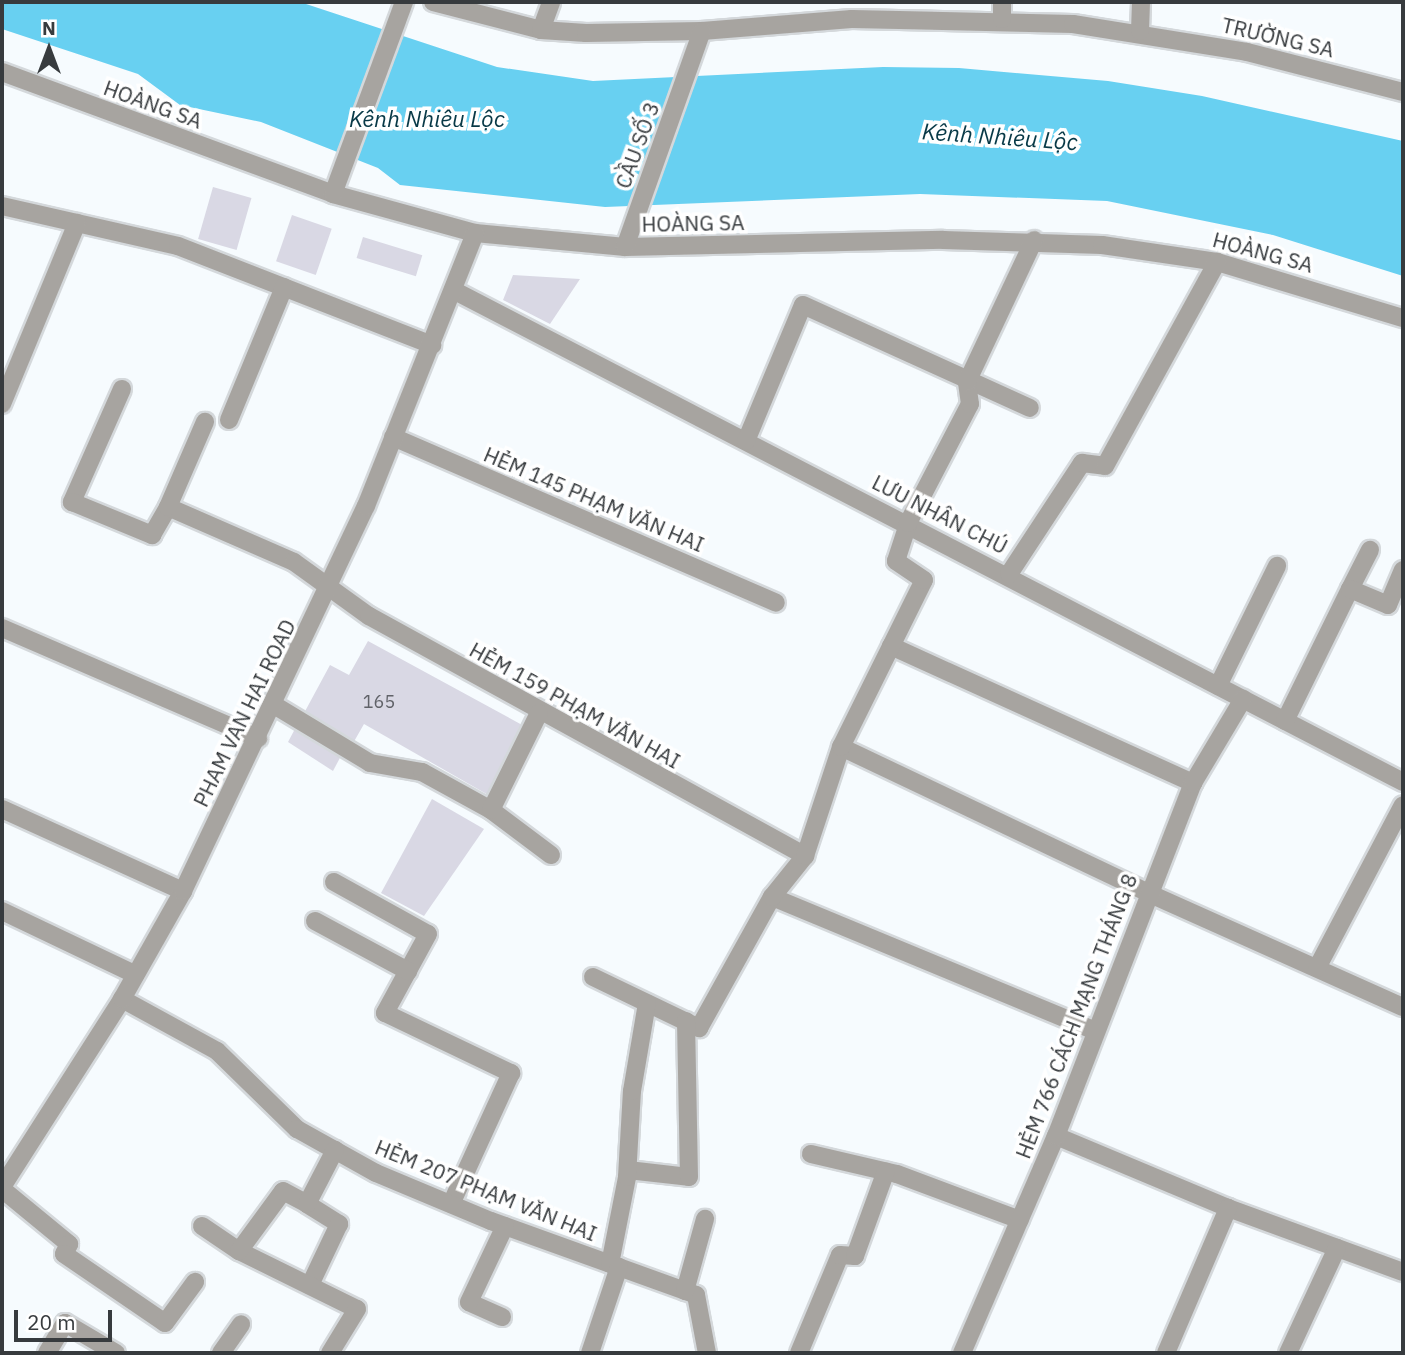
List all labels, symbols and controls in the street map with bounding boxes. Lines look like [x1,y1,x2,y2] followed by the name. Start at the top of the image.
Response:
[1219,12,1337,62] street label: TRƯỜNG SA
[14,14,84,84] north arrow
[42,16,56,40] text: N
[100,75,206,133] street label: HOÀNG SA
[610,98,664,192] street label: CẦU SỐ 3
[349,104,505,132] water label: Kênh Nhiêu Lộc
[921,117,1079,155] water label: Kênh Nhiêu Lộc
[641,210,745,236] street label: HOÀNG SA
[1210,227,1316,277] street label: HOÀNG SA
[480,441,708,557] street label: HẺM 145 PHẠM VĂN HAI
[868,469,1012,559] street label: LƯU NHÂN CHÚ
[188,615,300,811] street label: PHAM VAN HAI ROAD
[465,637,685,773] street label: HẺM 159 PHẠM VĂN HAI
[363,691,395,713] house number: 165
[1010,870,1142,1162] street label: HẺM 766 CÁCH MẠNG THÁNG 8
[372,1134,600,1246] street label: HẺM 207 PHẠM VĂN HAI
[18,1296,116,1340] scale bar
[27,1308,76,1336] text: 20 m

